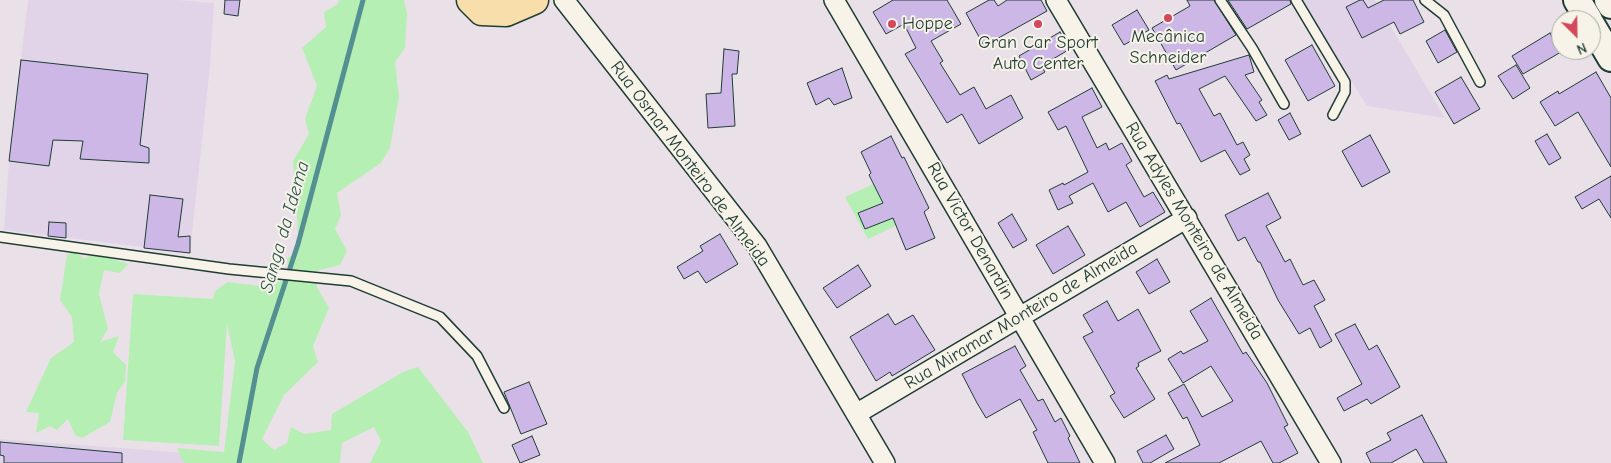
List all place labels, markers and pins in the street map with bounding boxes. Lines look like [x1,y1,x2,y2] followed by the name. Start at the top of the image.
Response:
[1162,12,1174,24] marker: Mecânica Schneider
[902,13,953,35] place label: Hoppe
[886,18,898,30] marker: Hoppe
[1032,18,1044,30] marker: Gran Car Sport Auto Center
[1129,26,1207,68] place label: Mecânica Schneider
[978,32,1098,74] place label: Gran Car Sport Auto Center

